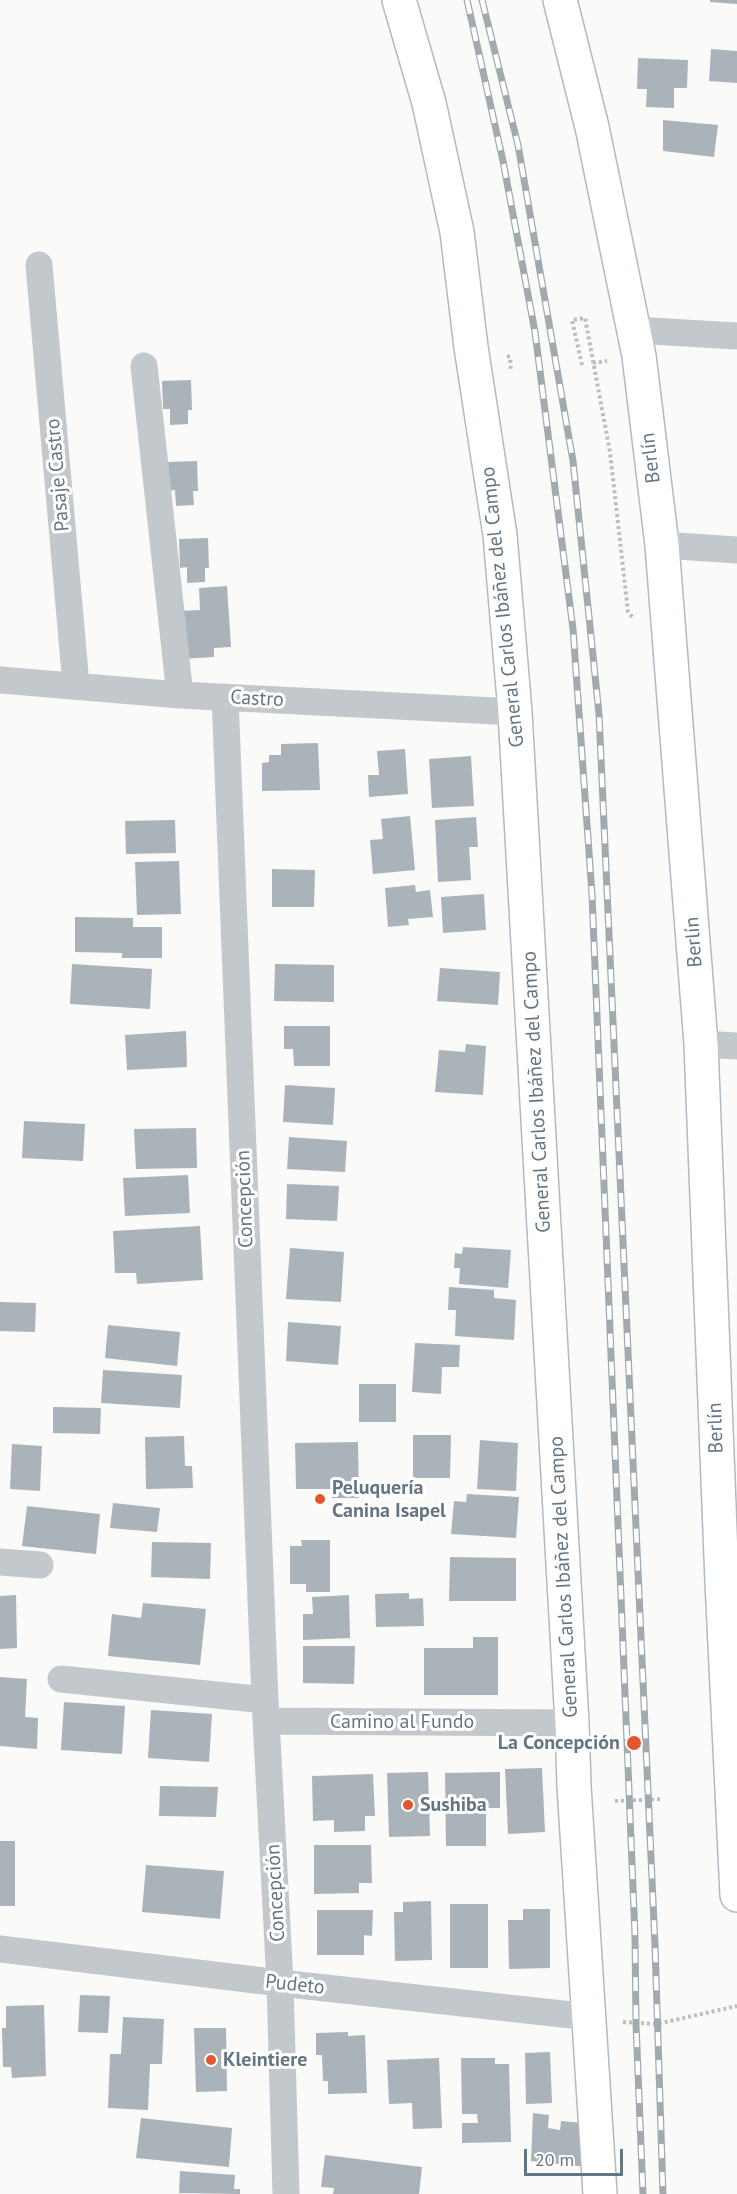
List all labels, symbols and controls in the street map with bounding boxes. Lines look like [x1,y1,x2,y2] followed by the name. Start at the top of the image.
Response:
[41,418,75,532] street label: Pasaje Castro
[636,431,666,485] street label: Berlín
[476,465,530,749] street label: General Carlos Ibáñez del Campo
[230,686,284,712] street label: Castro
[680,916,708,968] street label: Berlín
[518,951,556,1233] street label: General Carlos Ibáñez del Campo
[231,1150,259,1248] street label: Concepción
[703,1402,729,1454] street label: Berlín
[545,1436,583,1718] street label: General Carlos Ibáñez del Campo
[332,1476,446,1523] place label: Peluquería Canina Isapel
[313,1492,327,1506] marker: Peluquería Canina Isapel
[330,1710,474,1734] street label: Camino al Fundo
[498,1731,620,1755] place label: La Concepción
[625,1734,643,1752] marker: La Concepción
[420,1793,487,1817] place label: Sushiba
[401,1798,415,1812] marker: Sushiba
[261,1843,291,1943] street label: Concepción
[264,1970,326,2000] street label: Pudeto
[223,2048,307,2072] place label: Kleintiere
[204,2053,218,2067] marker: Kleintiere
[527,2137,626,2175] scale bar
[535,2148,574,2171] text: 20 m

